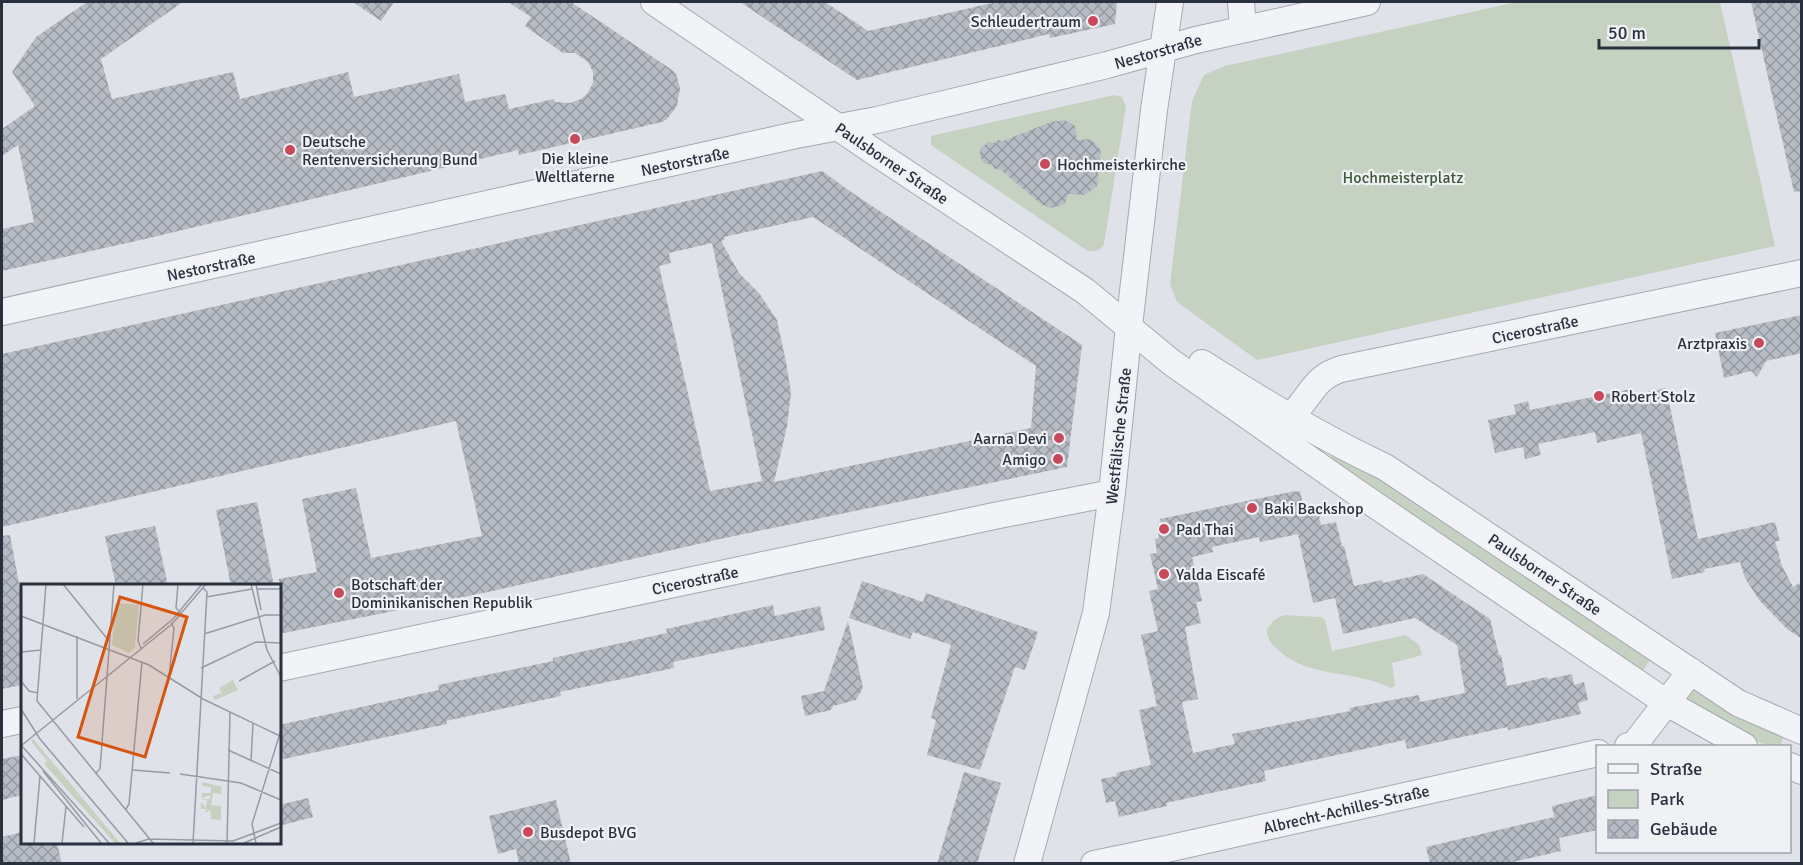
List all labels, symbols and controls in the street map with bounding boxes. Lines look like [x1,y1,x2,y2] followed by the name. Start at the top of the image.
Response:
[971,12,1081,32] place label: Schleudertraum
[1599,12,1760,50] scale bar
[1086,14,1100,28] marker: Schleudertraum
[1608,22,1646,44] text: 50 m
[1112,30,1204,74] street label: Nestorstraße
[831,118,952,209] street label: Paulsborner Straße
[302,132,478,170] place label: Deutsche Rentenversicherung Bund
[568,132,582,146] marker: Die kleine Weltlaterne
[283,143,297,157] marker: Deutsche Rentenversicherung Bund
[639,143,731,181] street label: Nestorstraße
[535,149,615,187] place label: Die kleine Weltlaterne
[1057,155,1186,175] place label: Hochmeisterkirche
[1038,157,1052,171] marker: Hochmeisterkirche
[1343,168,1463,188] park label: Hochmeisterplatz
[165,248,257,286] street label: Nestorstraße
[1490,311,1580,349] street label: Cicerostraße
[1677,334,1747,354] place label: Arztpraxis
[1752,336,1766,350] marker: Arztpraxis
[1102,367,1136,506] street label: Westfälische Straße
[1611,387,1695,407] place label: Robert Stolz
[1592,389,1606,403] marker: Robert Stolz
[973,429,1047,449] place label: Aarna Devi
[1052,431,1066,445] marker: Aarna Devi
[1002,450,1046,470] place label: Amigo
[1051,452,1065,466] marker: Amigo
[1264,499,1363,519] place label: Baki Backshop
[1245,501,1259,515] marker: Baki Backshop
[1176,520,1234,540] place label: Pad Thai
[1157,522,1171,536] marker: Pad Thai
[1484,529,1605,620] street label: Paulsborner Straße
[650,562,740,600] street label: Cicerostraße
[1176,565,1265,585] place label: Yalda Eiscafé
[1157,567,1171,581] marker: Yalda Eiscafé
[351,575,533,613] place label: Botschaft der Dominikanischen Republik
[21,584,280,844] inset map
[332,586,346,600] marker: Botschaft der Dominikanischen Republik
[1596,745,1791,853] legend
[1650,758,1702,780] text: Straße
[1261,781,1431,839] street label: Albrecht-Achilles-Straße
[1650,788,1685,810] text: Park
[1650,818,1718,840] text: Gebäude
[540,823,636,843] place label: Busdepot BVG
[521,825,535,839] marker: Busdepot BVG

